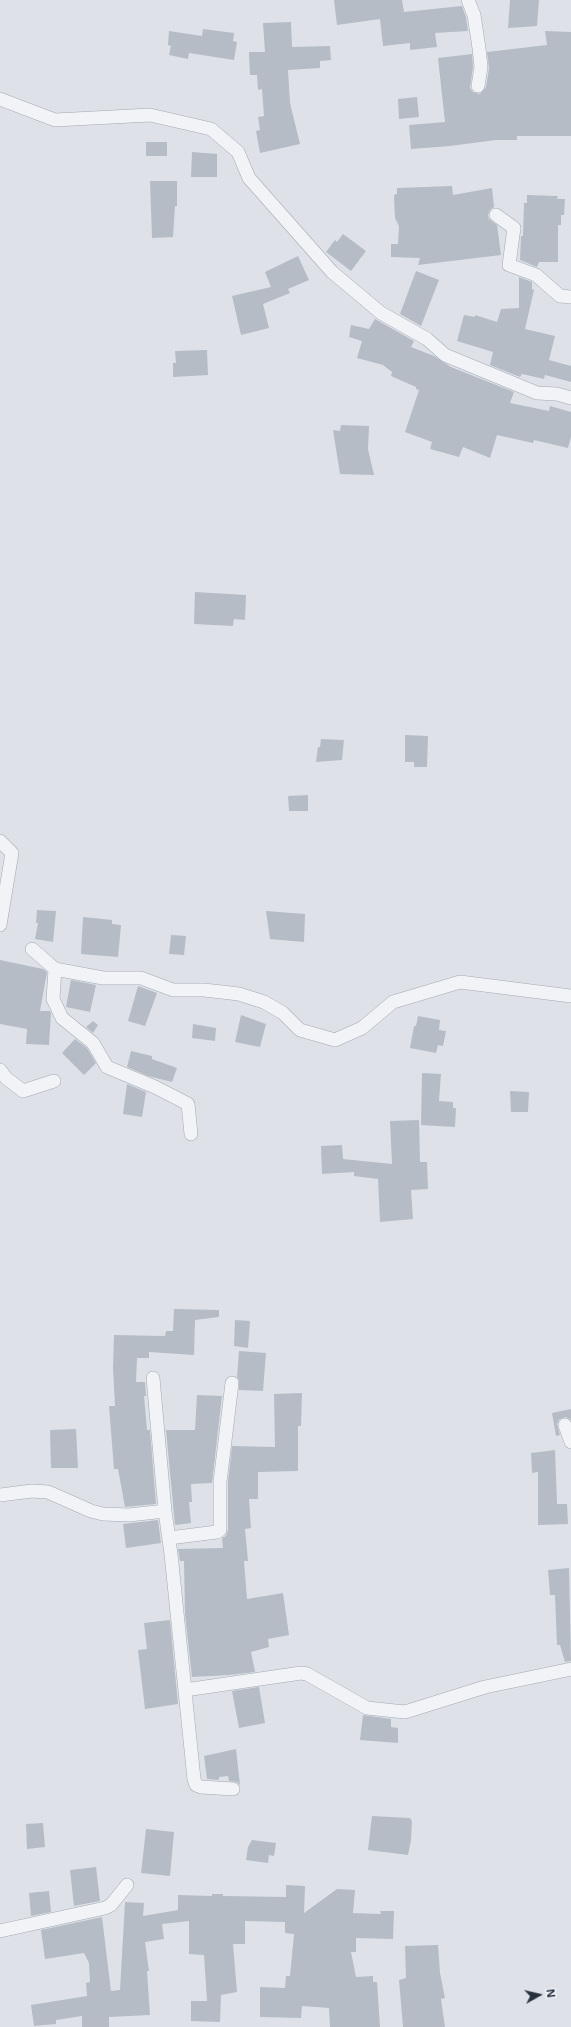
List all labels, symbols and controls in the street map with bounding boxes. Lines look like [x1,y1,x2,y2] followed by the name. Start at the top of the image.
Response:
[519,1975,559,2015] north arrow
[543,1988,559,1999] text: N

